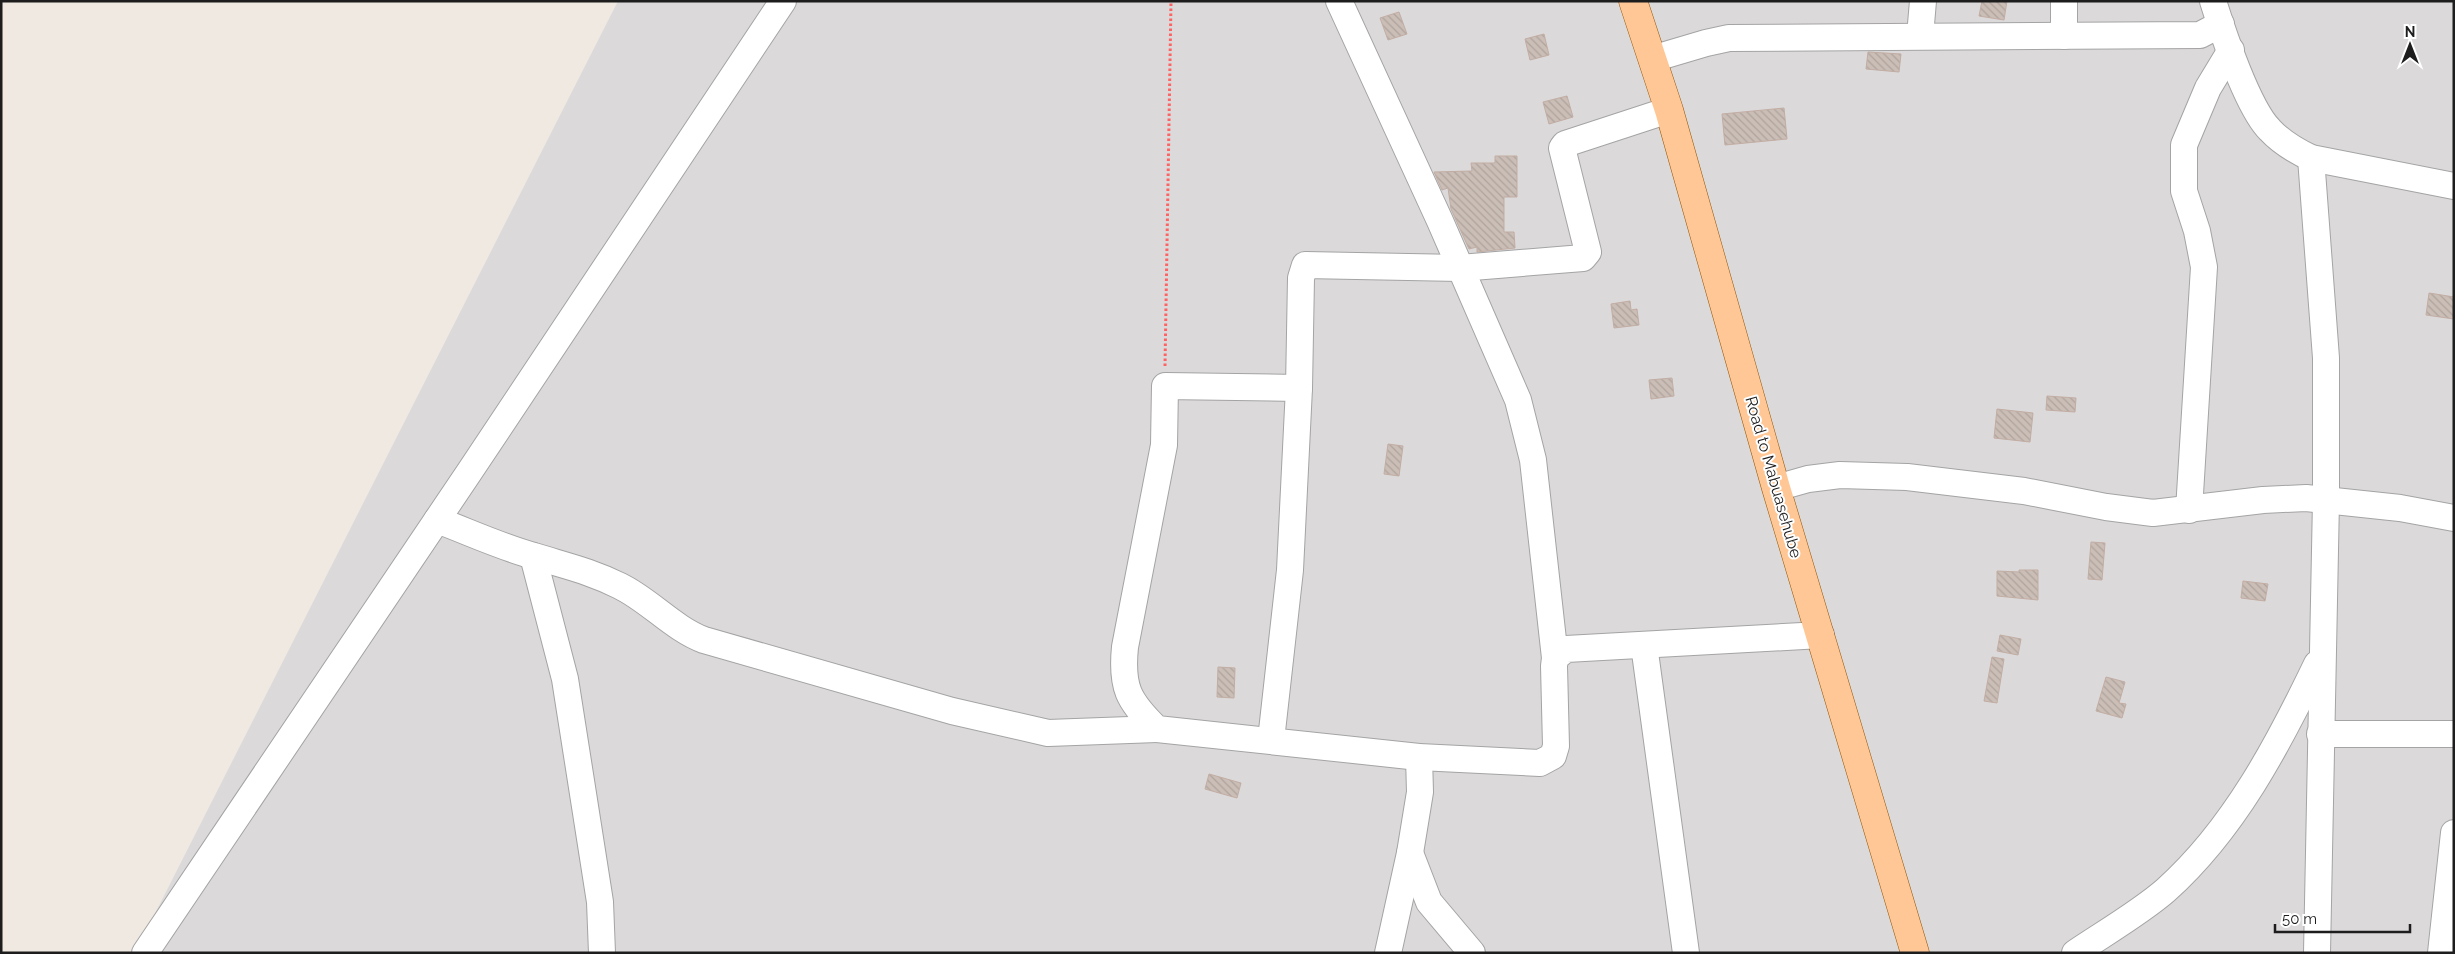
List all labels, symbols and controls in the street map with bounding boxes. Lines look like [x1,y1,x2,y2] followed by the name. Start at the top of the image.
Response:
[2385,20,2435,70] north arrow
[2405,24,2415,40] text: N
[1741,394,1806,560] street label: Road to Mabuasehube
[2275,902,2410,934] scale bar
[2282,910,2317,928] text: 50 m

